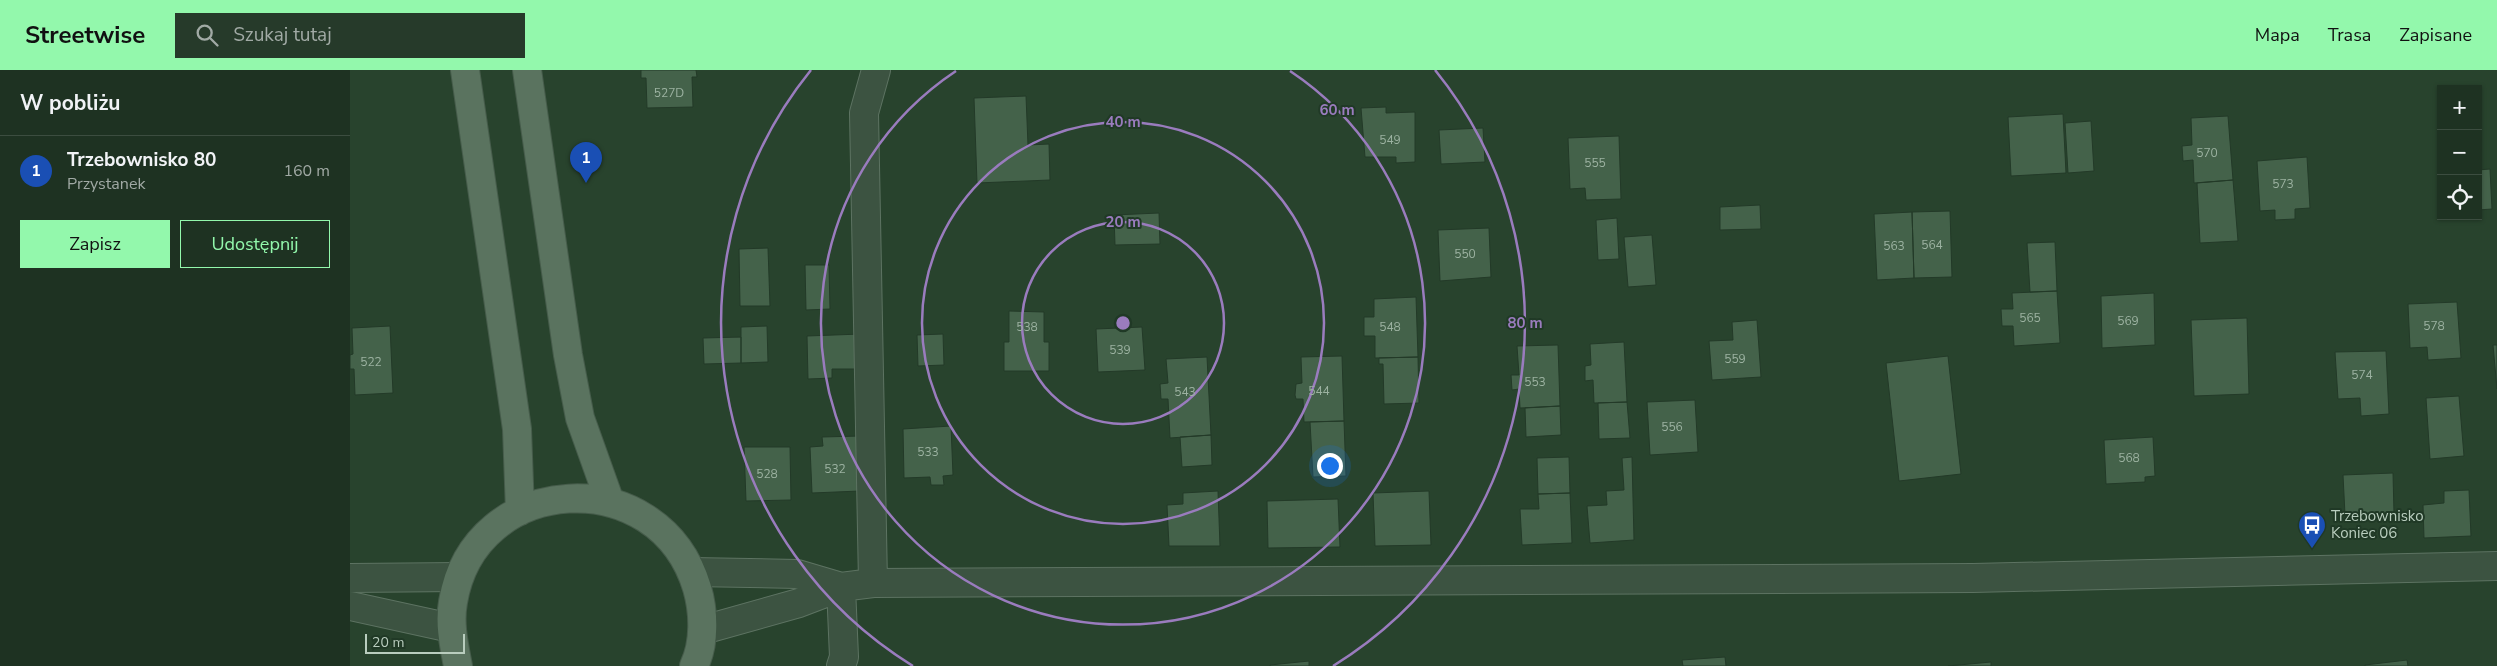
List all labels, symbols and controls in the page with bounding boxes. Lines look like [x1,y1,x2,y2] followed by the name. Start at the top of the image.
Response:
[175,13,525,58] search box
[25,19,145,51] text: Streetwise
[193,21,221,49] icon: search
[233,22,332,48] text: Szukaj tutaj
[2255,23,2300,47] text: Mapa
[2328,23,2371,47] text: Trasa
[2399,23,2472,47] text: Zapisane
[654,85,684,101] house number: 527D
[2437,85,2482,220] map controls
[2437,85,2482,130] button: +
[20,89,121,117] text: W pobliżu
[1319,100,1355,120] text: 60 m
[1105,112,1141,132] text: 40 m
[2437,130,2482,175] button: −
[1379,132,1401,148] house number: 549
[570,142,602,183] pin: 1
[2196,145,2218,161] house number: 570
[67,147,216,173] text: Trzebownisko 80
[1584,155,1606,171] house number: 555
[31,160,41,182] text: 1
[283,160,330,182] text: 160 m
[67,173,145,195] text: Przystanek
[2437,175,2482,220] button: locate
[2272,176,2294,192] house number: 573
[1105,212,1141,232] text: 20 m
[20,220,170,268] button: Zapisz
[180,220,330,268] button: Udostępnij
[1921,237,1943,253] house number: 564
[1883,238,1905,254] house number: 563
[1454,246,1476,262] house number: 550
[2019,310,2041,326] house number: 565
[1507,313,1543,333] text: 80 m
[2117,313,2139,329] house number: 569
[1114,314,1132,332] centre of rings
[2423,318,2445,334] house number: 578
[1016,319,1038,335] house number: 538
[1379,319,1401,335] house number: 548
[1109,342,1131,358] house number: 539
[1724,351,1746,367] house number: 559
[360,354,382,370] house number: 522
[2351,367,2373,383] house number: 574
[1524,374,1546,390] house number: 553
[1308,383,1330,399] house number: 544
[1174,384,1196,400] house number: 543
[1661,419,1683,435] house number: 556
[917,444,939,460] house number: 533
[2118,450,2140,466] house number: 568
[1317,453,1343,479] your location
[824,461,846,477] house number: 532
[756,466,778,482] house number: 528
[2331,506,2424,543] place label: Trzebownisko Koniec 06
[2297,510,2327,549] bus stop icon: Trzebownisko Koniec 06
[365,631,465,654] scale bar
[372,633,404,652] text: 20 m

